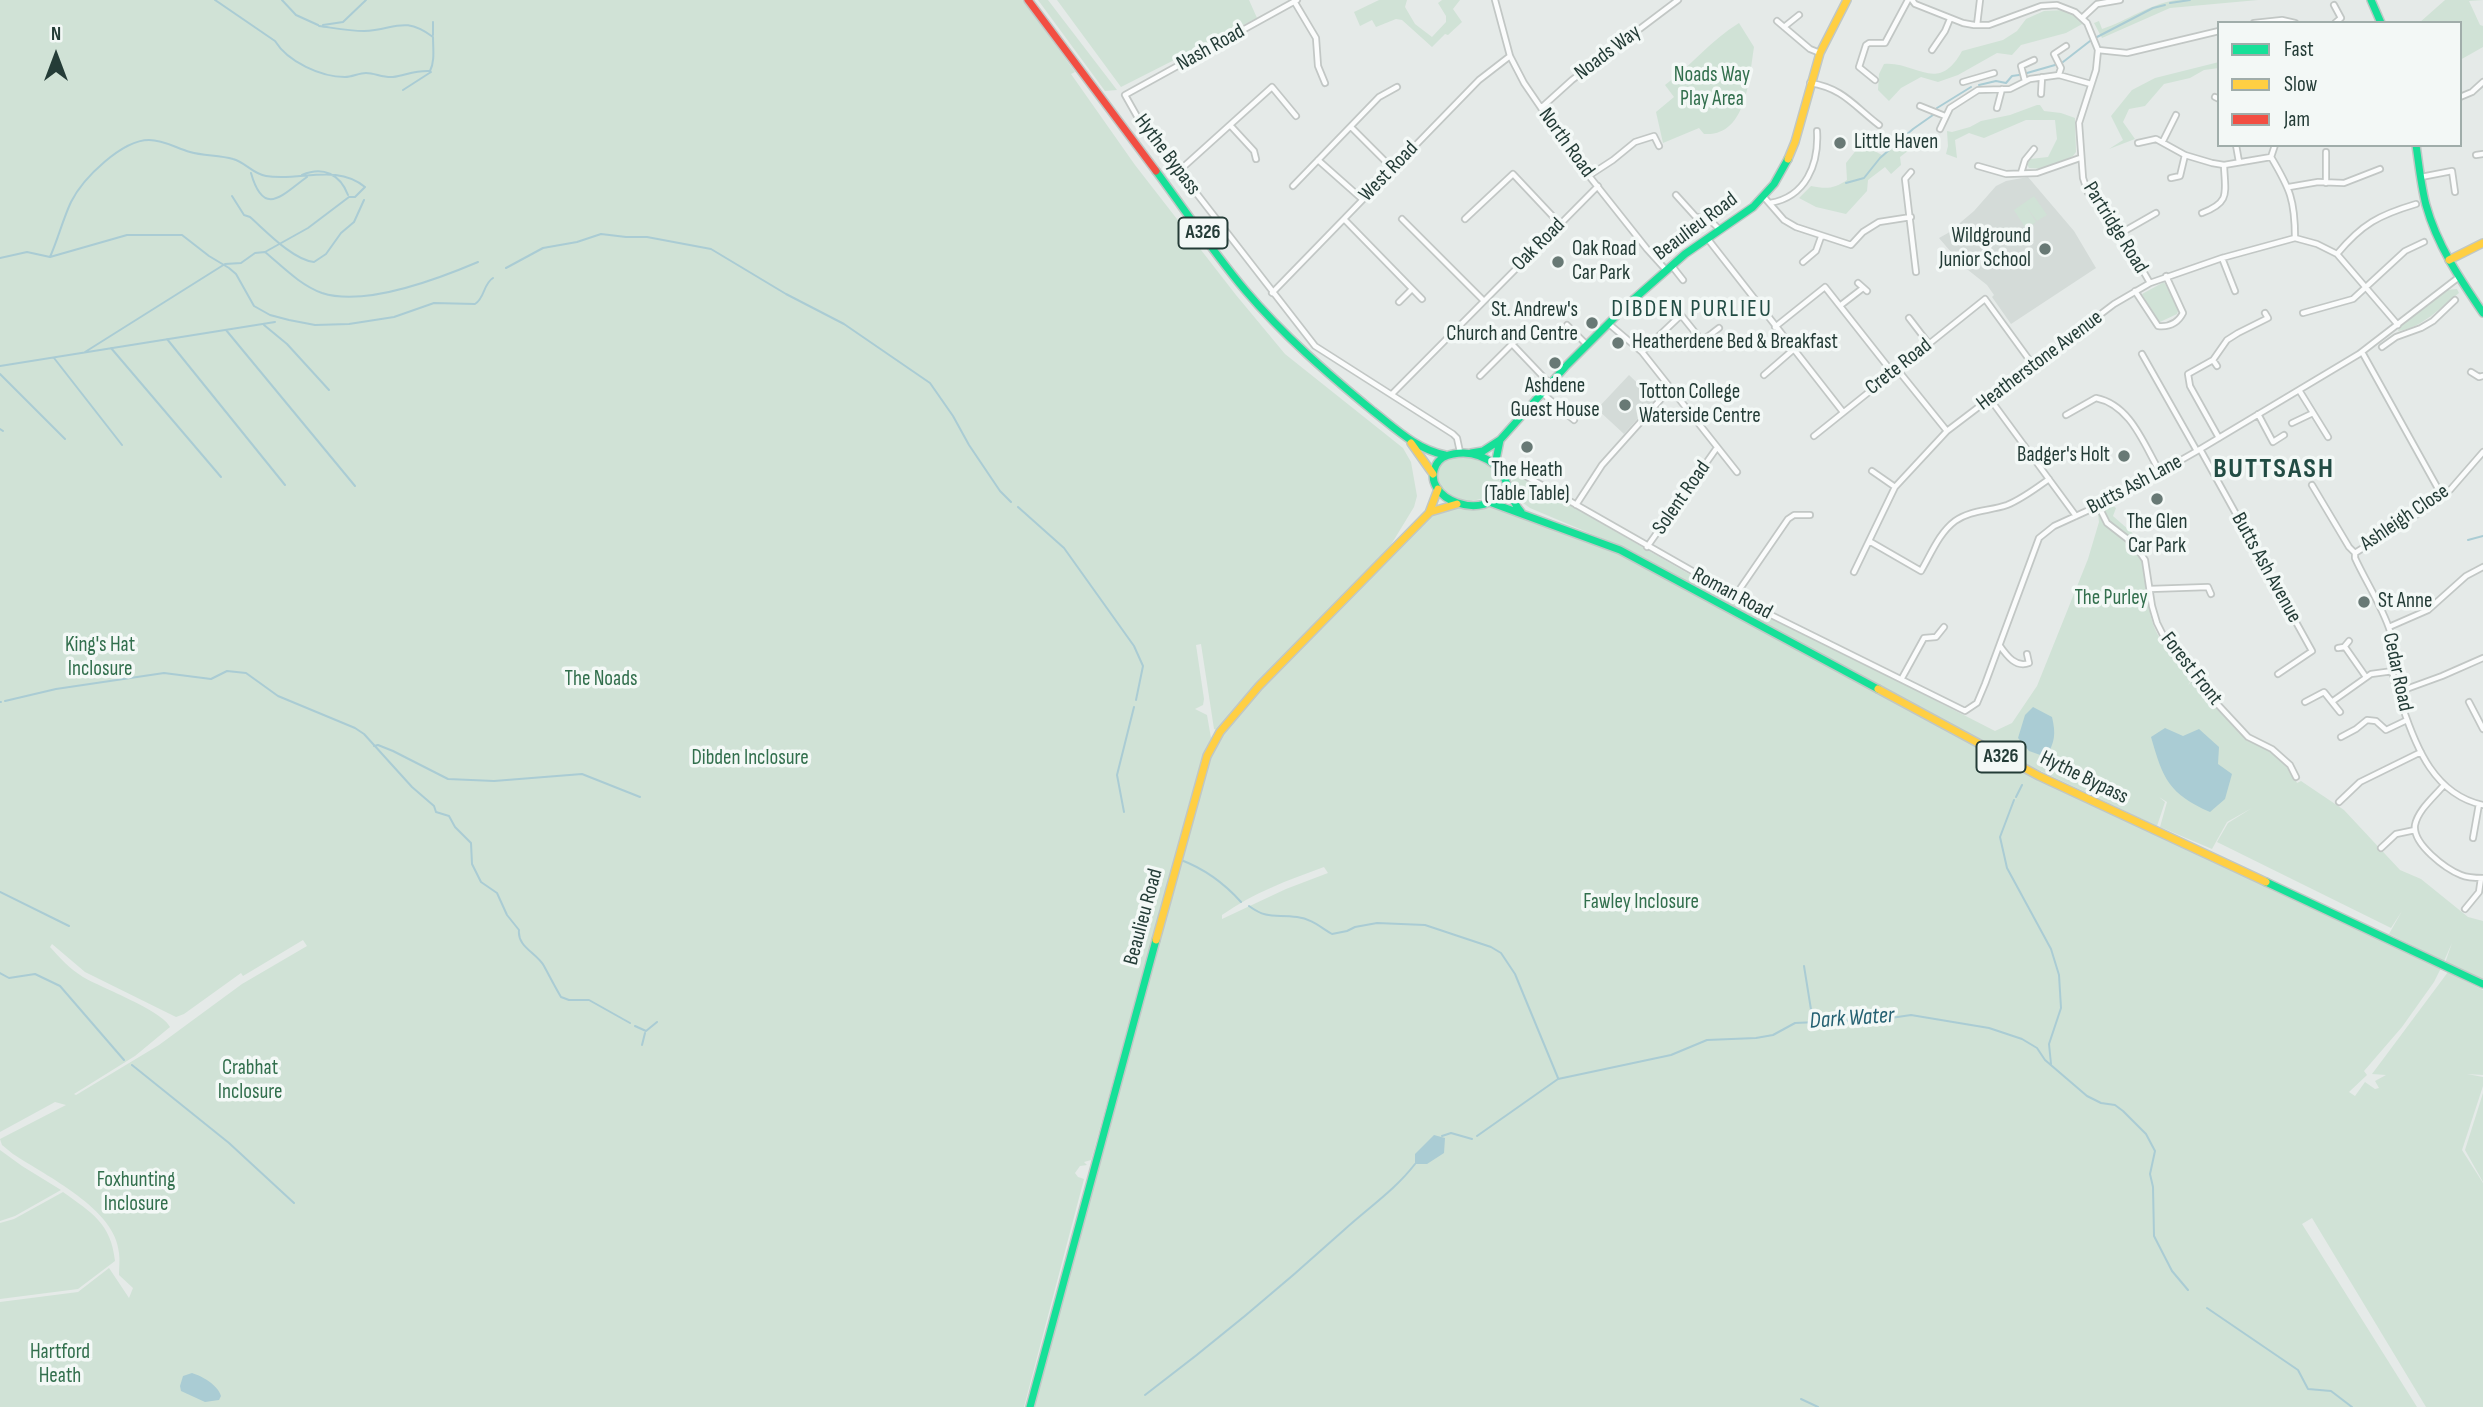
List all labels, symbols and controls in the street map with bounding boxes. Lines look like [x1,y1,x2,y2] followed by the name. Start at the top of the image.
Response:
[1173,19,1249,77] street label: Nash Road
[1570,20,1646,86] street label: Noads Way
[21,21,91,91] north arrow
[2217,21,2462,147] legend
[51,23,61,46] text: N
[2284,37,2314,62] text: Fast
[1674,63,1750,113] park label: Noads Way Play Area
[2284,72,2317,97] text: Slow
[1532,103,1600,183] street label: North Road
[2284,107,2310,132] text: Jam
[1128,109,1206,201] street label: Hythe Bypass
[1854,130,1938,156] place label: Little Haven
[1832,135,1848,151] marker: Little Haven
[1354,137,1424,207] street label: West Road
[2077,178,2153,278] street label: Partridge Road
[1649,187,1743,267] street label: Beaulieu Road
[1507,213,1571,277] street label: Oak Road
[1178,218,1228,248] road number: A326
[1939,224,2031,274] place label: Wildground Junior School
[1572,237,1637,287] place label: Oak Road Car Park
[2037,241,2053,257] marker: Wildground Junior School
[1550,254,1566,270] marker: Oak Road Car Park
[1613,296,1771,324] district label: DIBDEN PURLIEU
[1446,298,1578,348] place label: St. Andrew's Church and Centre
[1972,305,2108,417] street label: Heatherstone Avenue
[1584,315,1600,331] marker: St. Andrew's Church and Centre
[1632,330,1838,356] place label: Heatherdene Bed & Breakfast
[1861,333,1937,401] street label: Crete Road
[1610,335,1626,351] marker: Heatherdene Bed & Breakfast
[1547,355,1563,371] marker: Ashdene Guest House
[1510,374,1600,424] place label: Ashdene Guest House
[1639,380,1761,430] place label: Totton College Waterside Centre
[1617,397,1633,413] marker: Totton College Waterside Centre
[1519,439,1535,455] marker: The Heath (Table Table)
[2017,443,2110,469] place label: Badger's Holt
[2116,448,2132,464] marker: Badger's Holt
[2083,449,2187,521] street label: Butts Ash Lane
[2214,453,2334,487] district label: BUTTSASH
[1648,456,1716,540] street label: Solent Road
[1484,458,1570,508] place label: The Heath (Table Table)
[2356,479,2454,557] street label: Ashleigh Close
[2149,491,2165,507] marker: The Glen Car Park
[2225,509,2307,627] street label: Butts Ash Avenue
[2127,510,2187,560] place label: The Glen Car Park
[1688,562,1776,626] street label: Roman Road
[2074,586,2148,612] park label: The Purley
[2378,589,2433,615] place label: St Anne
[2356,594,2372,610] marker: St Anne
[2155,627,2227,711] street label: Forest Front
[2376,630,2418,714] street label: Cedar Road
[65,633,135,683] park label: King's Hat Inclosure
[565,667,637,693] park label: The Noads
[1976,742,2025,772] road number: A326
[691,746,809,772] park label: Dibden Inclosure
[2036,746,2132,810] street label: Hythe Bypass
[1119,866,1169,968] street label: Beaulieu Road
[1583,890,1699,916] park label: Fawley Inclosure
[1809,1002,1895,1036] water label: Dark Water
[218,1056,282,1106] park label: Crabhat Inclosure
[97,1168,175,1218] park label: Foxhunting Inclosure
[30,1340,90,1390] park label: Hartford Heath

